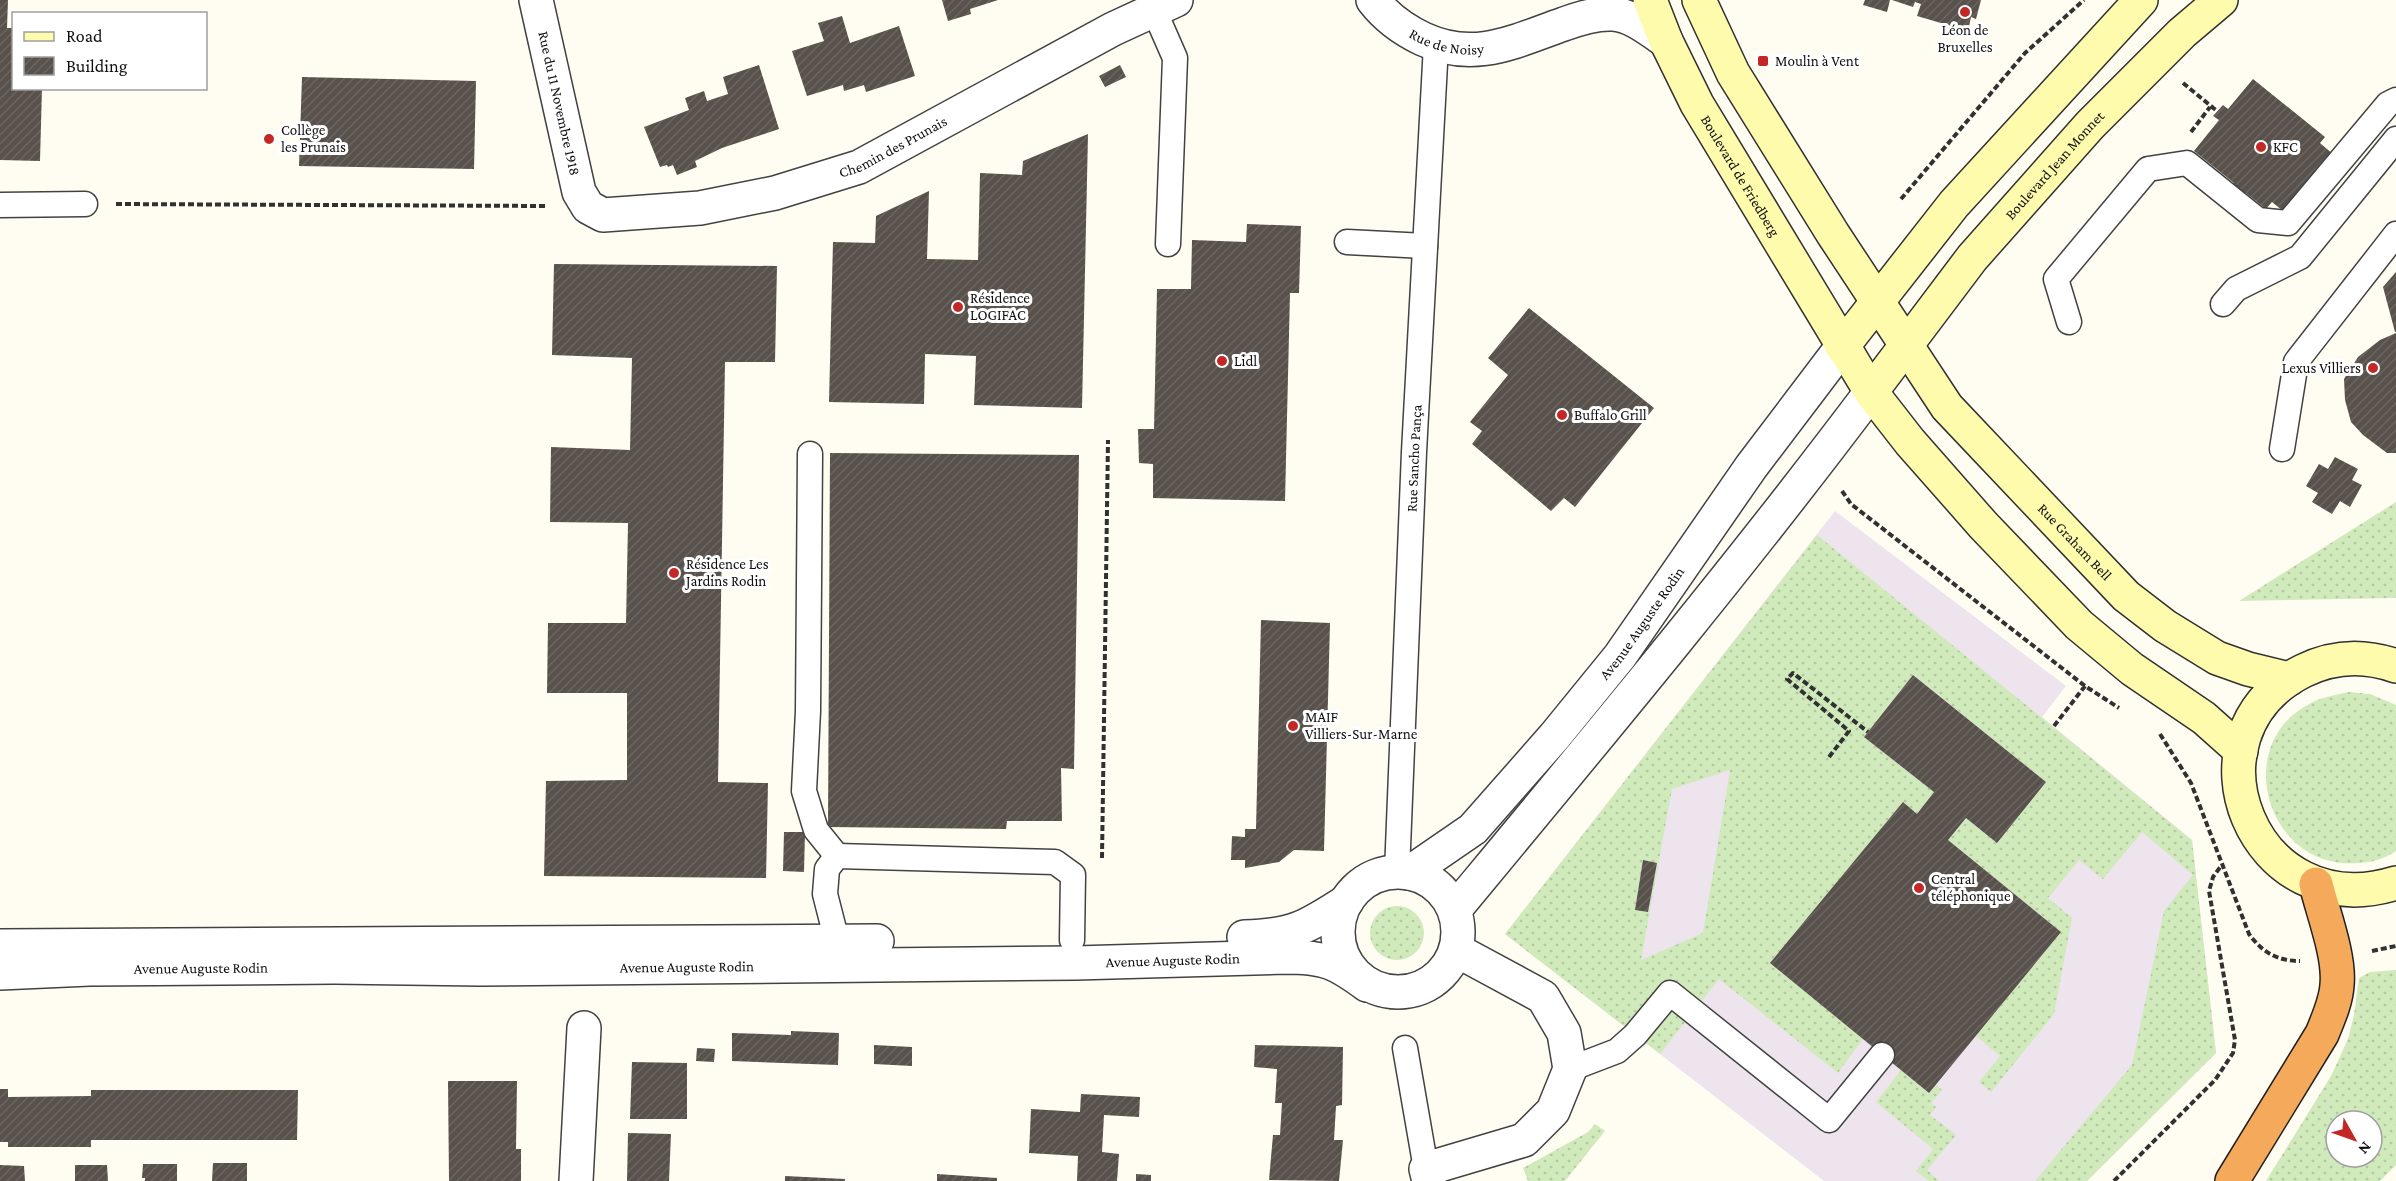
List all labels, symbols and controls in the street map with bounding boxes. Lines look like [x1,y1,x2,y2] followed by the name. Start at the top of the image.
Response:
[1958,5,1972,19] marker: Léon de Bruxelles
[12,12,207,90] legend
[1937,22,1993,55] place label: Léon de Bruxelles
[1406,25,1485,58] street label: Rue de Noisy
[66,26,103,46] text: Road
[535,30,583,177] street label: Rue du 11 Novembre 1918
[1775,53,1860,69] place label: Moulin à Vent
[1756,54,1770,68] marker: Moulin à Vent
[66,56,128,76] text: Building
[2002,107,2108,223] street label: Boulevard Jean Monnet
[1698,112,1783,240] street label: Boulevard de Friedberg
[837,113,950,181] street label: Chemin des Prunais
[281,122,346,155] place label: Collège les Prunais
[262,132,276,146] marker: Collège les Prunais
[2273,139,2298,155] place label: KFC
[2254,140,2268,154] marker: KFC
[970,290,1030,323] place label: Résidence LOGIFAC
[951,300,965,314] marker: Résidence LOGIFAC
[1234,353,1257,369] place label: Lidl
[1215,354,1229,368] marker: Lidl
[2282,360,2361,376] place label: Lexus Villiers
[2366,361,2380,375] marker: Lexus Villiers
[1404,404,1425,512] street label: Rue Sancho Pança
[1574,407,1647,423] place label: Buffalo Grill
[1555,408,1569,422] marker: Buffalo Grill
[2035,500,2115,584] street label: Rue Graham Bell
[684,556,769,590] place label: Résidence Les Jardins Rodin
[1596,564,1687,683] street label: Avenue Auguste Rodin
[667,566,681,580] marker: Résidence Les Jardins Rodin
[1305,709,1418,742] place label: MAIF Villiers-Sur-Marne
[1286,719,1300,733] marker: MAIF Villiers-Sur-Marne
[1931,871,2011,905] place label: Central téléphonique
[1912,881,1926,895] marker: Central téléphonique
[1105,950,1240,970] street label: Avenue Auguste Rodin
[620,958,754,976] street label: Avenue Auguste Rodin
[134,960,268,977] street label: Avenue Auguste Rodin
[2324,1109,2384,1169] north arrow
[2355,1139,2375,1158] text: N

